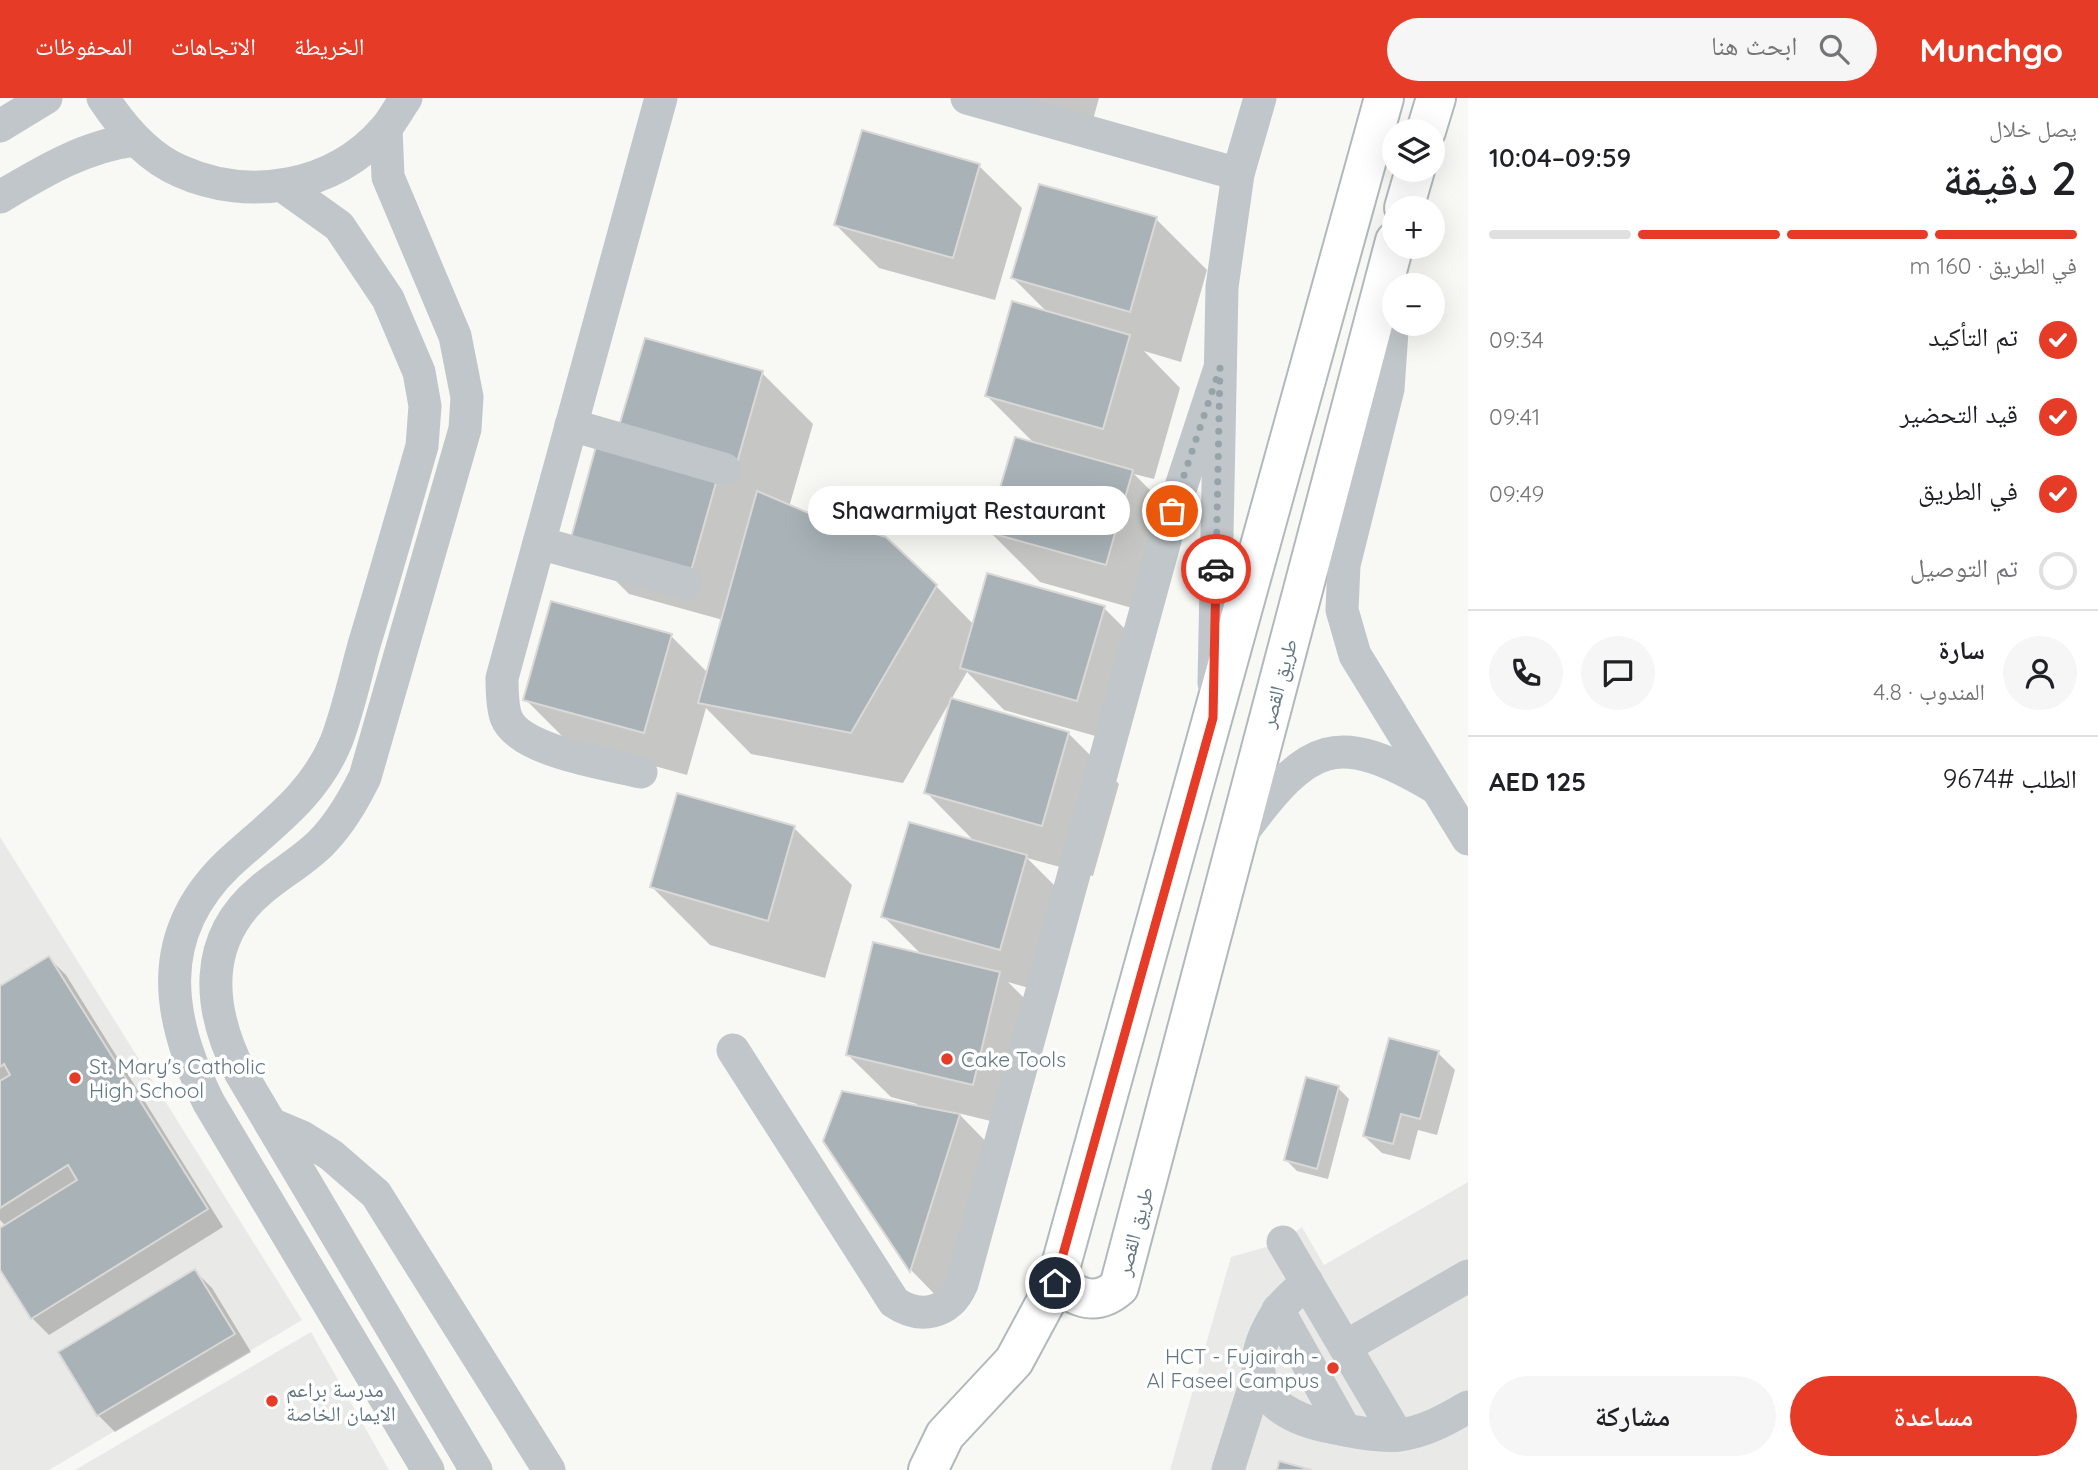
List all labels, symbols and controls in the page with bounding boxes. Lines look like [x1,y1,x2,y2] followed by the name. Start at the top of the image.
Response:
[1387,18,1877,81] search box
[1711,29,1797,62] text: ابحث هنا
[1919,29,2063,70] text: Munchgo
[1815,30,1853,68] icon: search
[35,31,133,61] text: المحفوظات
[171,31,256,61] text: الاتجاهات
[294,31,365,61] text: الخريطة
[1989,114,2077,143] text: يصل خلال
[1382,119,1445,336] map controls
[1382,119,1445,182] button: layers
[1489,141,1631,174] text: 09:59–10:04
[1943,149,2077,207] text: 2 دقيقة
[1382,196,1445,259] button: +
[1910,251,2077,280] text: في الطريق · 160 m
[1382,273,1445,336] button: −
[1928,320,2018,353] text: تم التأكيد
[2039,321,2077,359] icon: check
[1489,325,1544,354] text: 09:34
[1900,397,2018,430] text: قيد التحضير
[2039,398,2077,436] icon: check
[1489,402,1540,431] text: 09:41
[1918,474,2018,507] text: في الطريق
[2039,475,2077,513] icon: check
[1489,479,1544,508] text: 09:49
[1142,481,1202,541] pin
[808,486,1130,536] callout: Shawarmiyat Restaurant
[1153,492,1191,530] icon: bag
[832,496,1106,525] text: Shawarmiyat Restaurant
[1181,534,1251,604] courier
[1197,550,1235,588] icon: car
[1910,551,2018,584] text: تم التوصيل
[1938,633,1985,666] text: سارة
[1253,636,1303,732] street label: طريق القصر
[1489,636,1563,710] button: phone
[1581,636,1655,710] button: chat
[2003,636,2077,710] button: person
[1873,677,1985,706] text: المندوب · 4.8
[1943,762,2077,795] text: الطلب #9674
[1489,765,1586,798] text: AED 125
[961,1046,1066,1072] place label: Cake Tools
[939,1051,955,1067] marker: Cake Tools
[89,1053,266,1103] place label: St. Mary's Catholic High School
[67,1070,83,1086] marker: St. Mary's Catholic High School
[1109,1184,1159,1280] street label: طريق القصر
[1025,1253,1085,1313] pin
[1036,1264,1074,1302] icon: home
[1146,1343,1319,1393] place label: HCT - Fujairah - Al Faseel Campus
[1325,1360,1341,1376] marker: HCT - Fujairah - Al Faseel Campus
[286,1376,396,1426] place label: مدرسة براعم الايمان الخاصة
[1489,1376,1776,1456] button: مشاركة
[1790,1376,2077,1456] button: مساعدة
[264,1393,280,1409] marker: مدرسة براعم الايمان الخاصة

